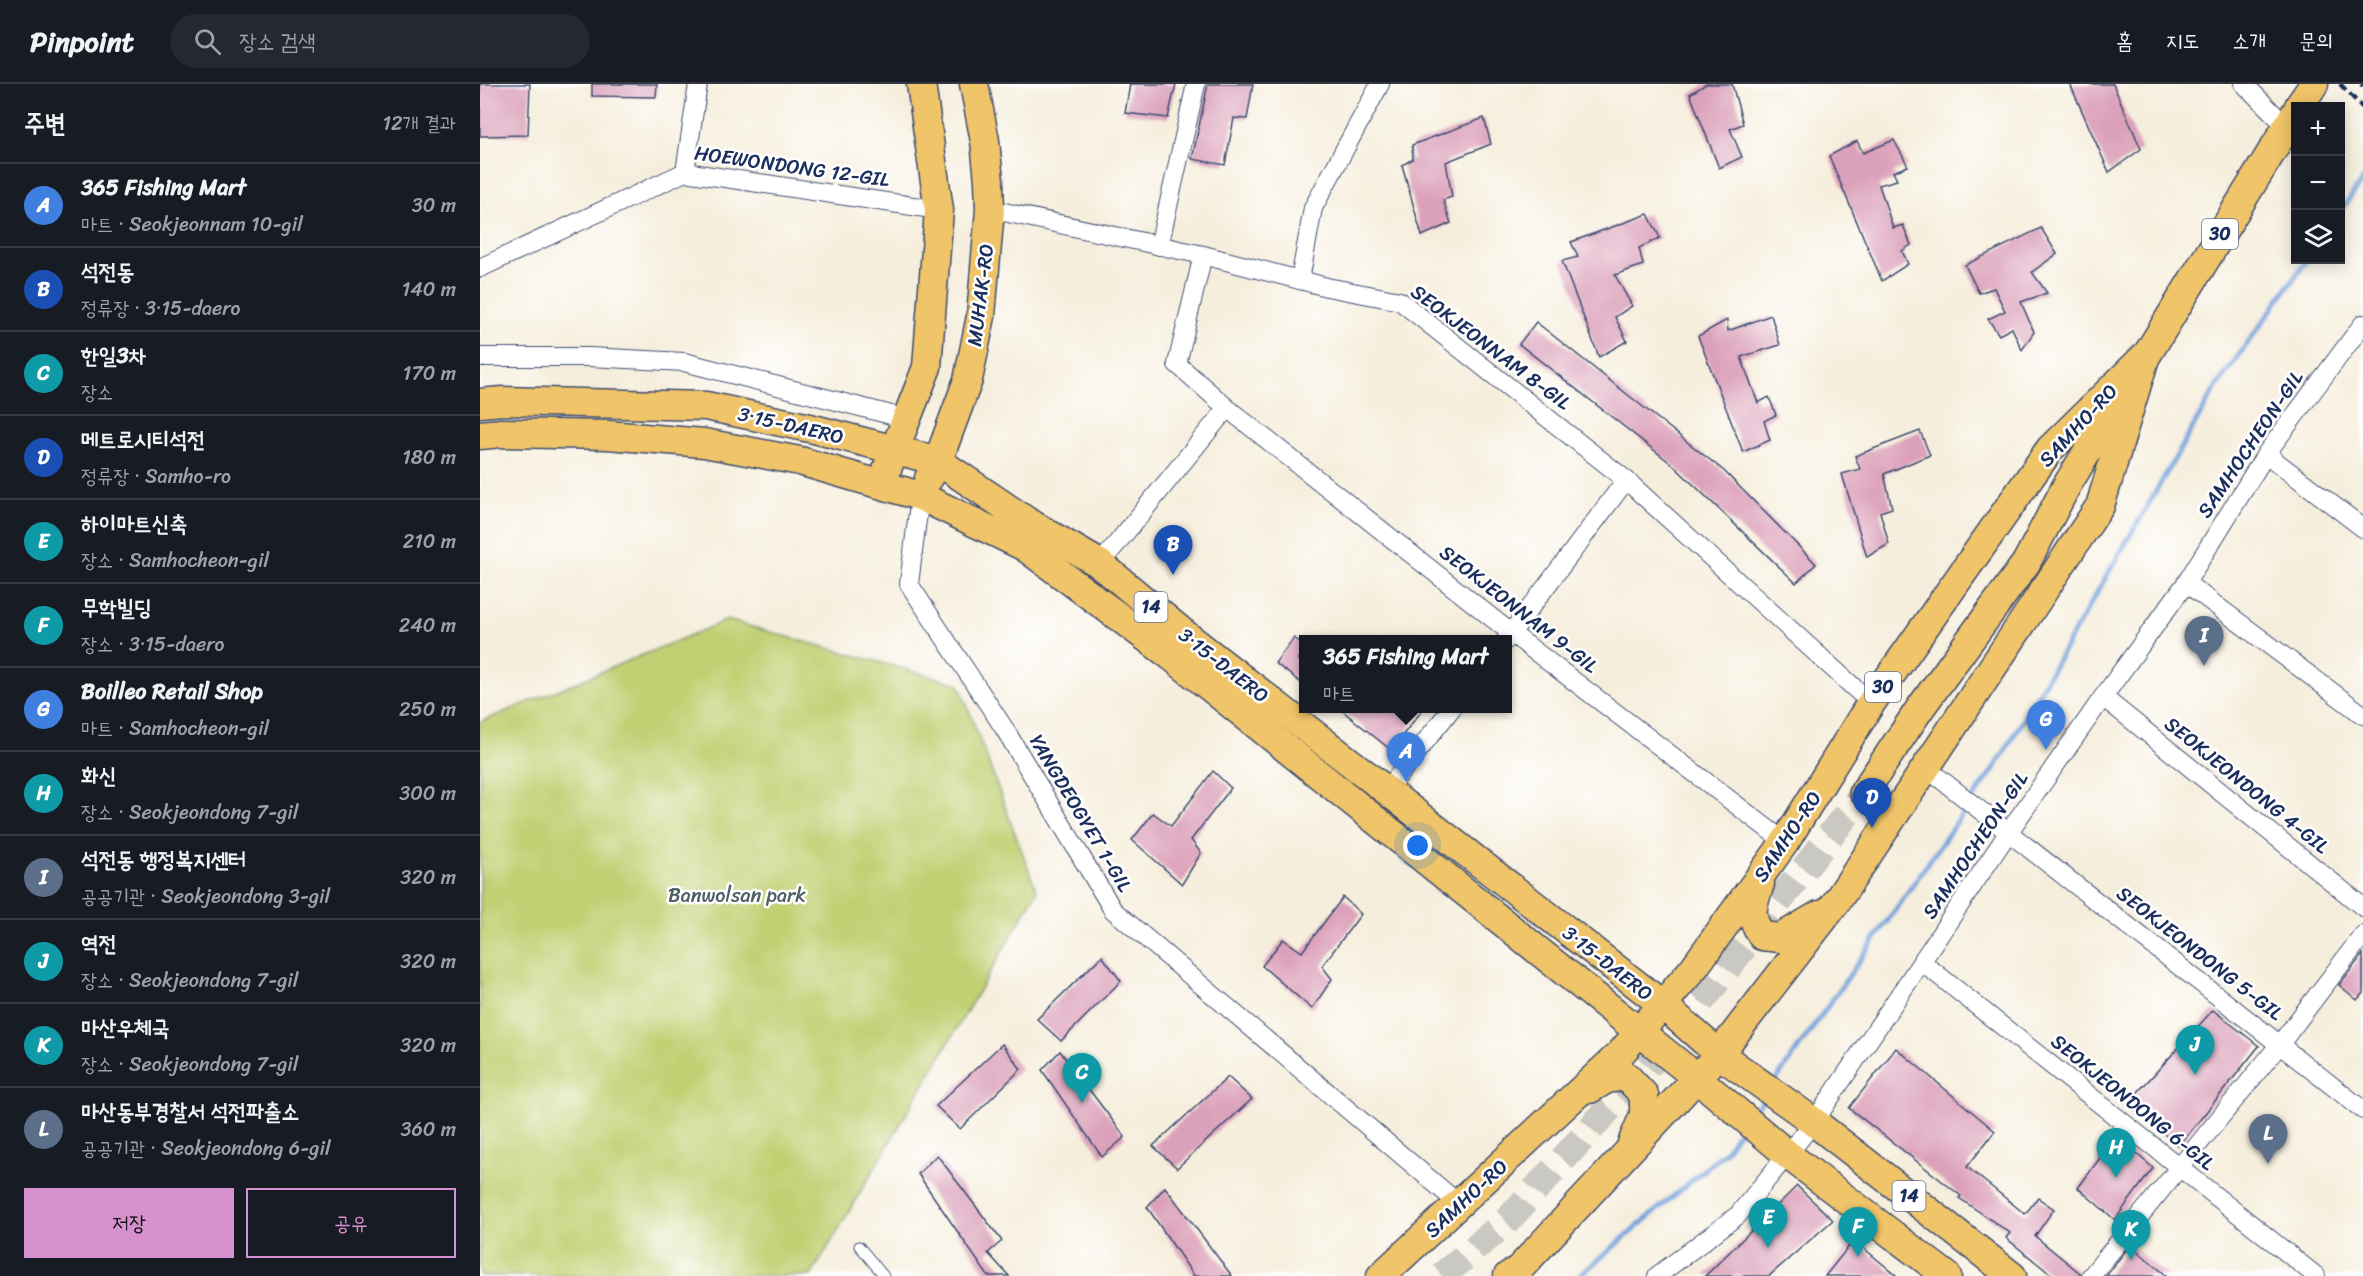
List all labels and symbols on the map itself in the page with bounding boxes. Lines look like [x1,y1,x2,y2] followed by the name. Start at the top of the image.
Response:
[692,135,892,198] street label: HOEWONDONG 12-GIL
[2202,219,2238,249] road number: 30
[957,242,1004,348] street label: MUHAK-RO
[1403,275,1579,420] street label: SEOKJEONNAM 8-GIL
[2188,363,2313,525] street label: SAMHOCHEON-GIL
[2030,375,2127,475] street label: SAMHO-RO
[734,396,847,455] street label: 3·15-DAERO
[1154,526,1192,575] pin: B
[1432,536,1606,683] street label: SEOKJEONNAM 9-GIL
[1134,592,1168,622] road number: 14
[2184,616,2224,666] pin: I
[1170,618,1277,712] street label: 3·15-DAERO
[1865,672,1901,702] road number: 30
[2026,700,2066,750] pin: G
[2156,708,2338,864] street label: SEOKJEONDONG 4-GIL
[1019,728,1142,900] street label: YANGDEOGYET 1-GIL
[1386,732,1426,782] pin: A
[1913,764,2038,926] street label: SAMHOCHEON-GIL
[1852,778,1892,828] pin: D
[1744,783,1831,889] street label: SAMHO-RO
[1403,831,1432,860] your location
[2109,877,2291,1030] street label: SEOKJEONDONG 5-GIL
[668,878,806,913] park label: Banwolsan park
[1554,916,1661,1010] street label: 3·15-DAERO
[2176,1026,2214,1075] pin: J
[2047,1029,2219,1175] street label: SEOKJEONDONG 6-GIL
[1062,1054,1102,1103] pin: C
[2248,1114,2288,1164] pin: L
[2096,1128,2136,1178] pin: H
[1416,1150,1516,1247] street label: SAMHO-RO
[1892,1181,1926,1211] road number: 14
[1748,1198,1788,1248] pin: E
[1838,1208,1878,1257] pin: F
[2112,1210,2150,1260] pin: K

